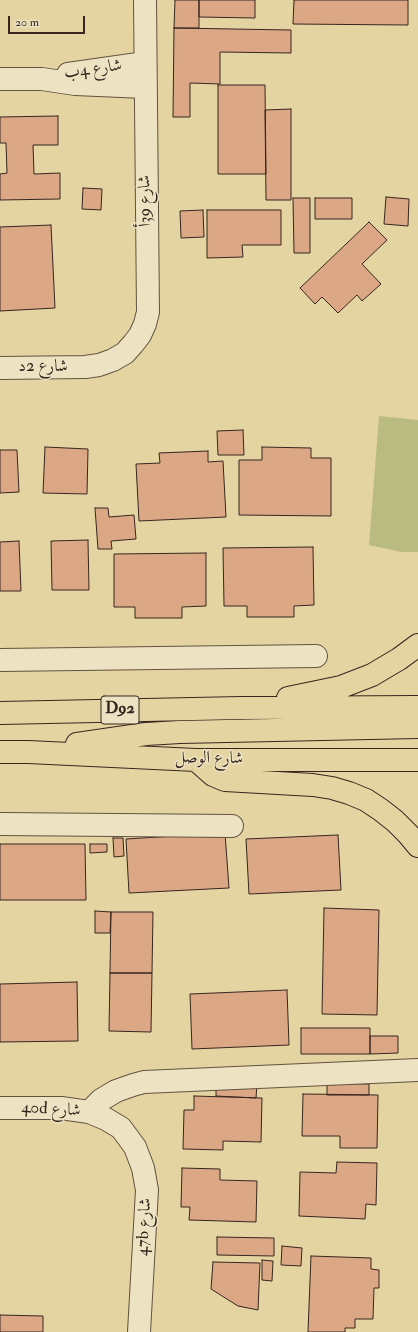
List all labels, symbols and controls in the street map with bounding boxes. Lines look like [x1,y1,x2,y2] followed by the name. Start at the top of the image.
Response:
[10,8,87,34] scale bar
[15,15,39,30] text: 20 m
[63,56,123,84] street label: شارع 4ب
[135,175,157,227] street label: شارع 39أ
[18,357,68,377] street label: شارع 2د
[101,696,139,724] road number: D92
[175,748,243,770] street label: شارع الوصل
[21,1098,81,1122] street label: 40d شارع
[133,1198,157,1256] street label: 47b شارع

